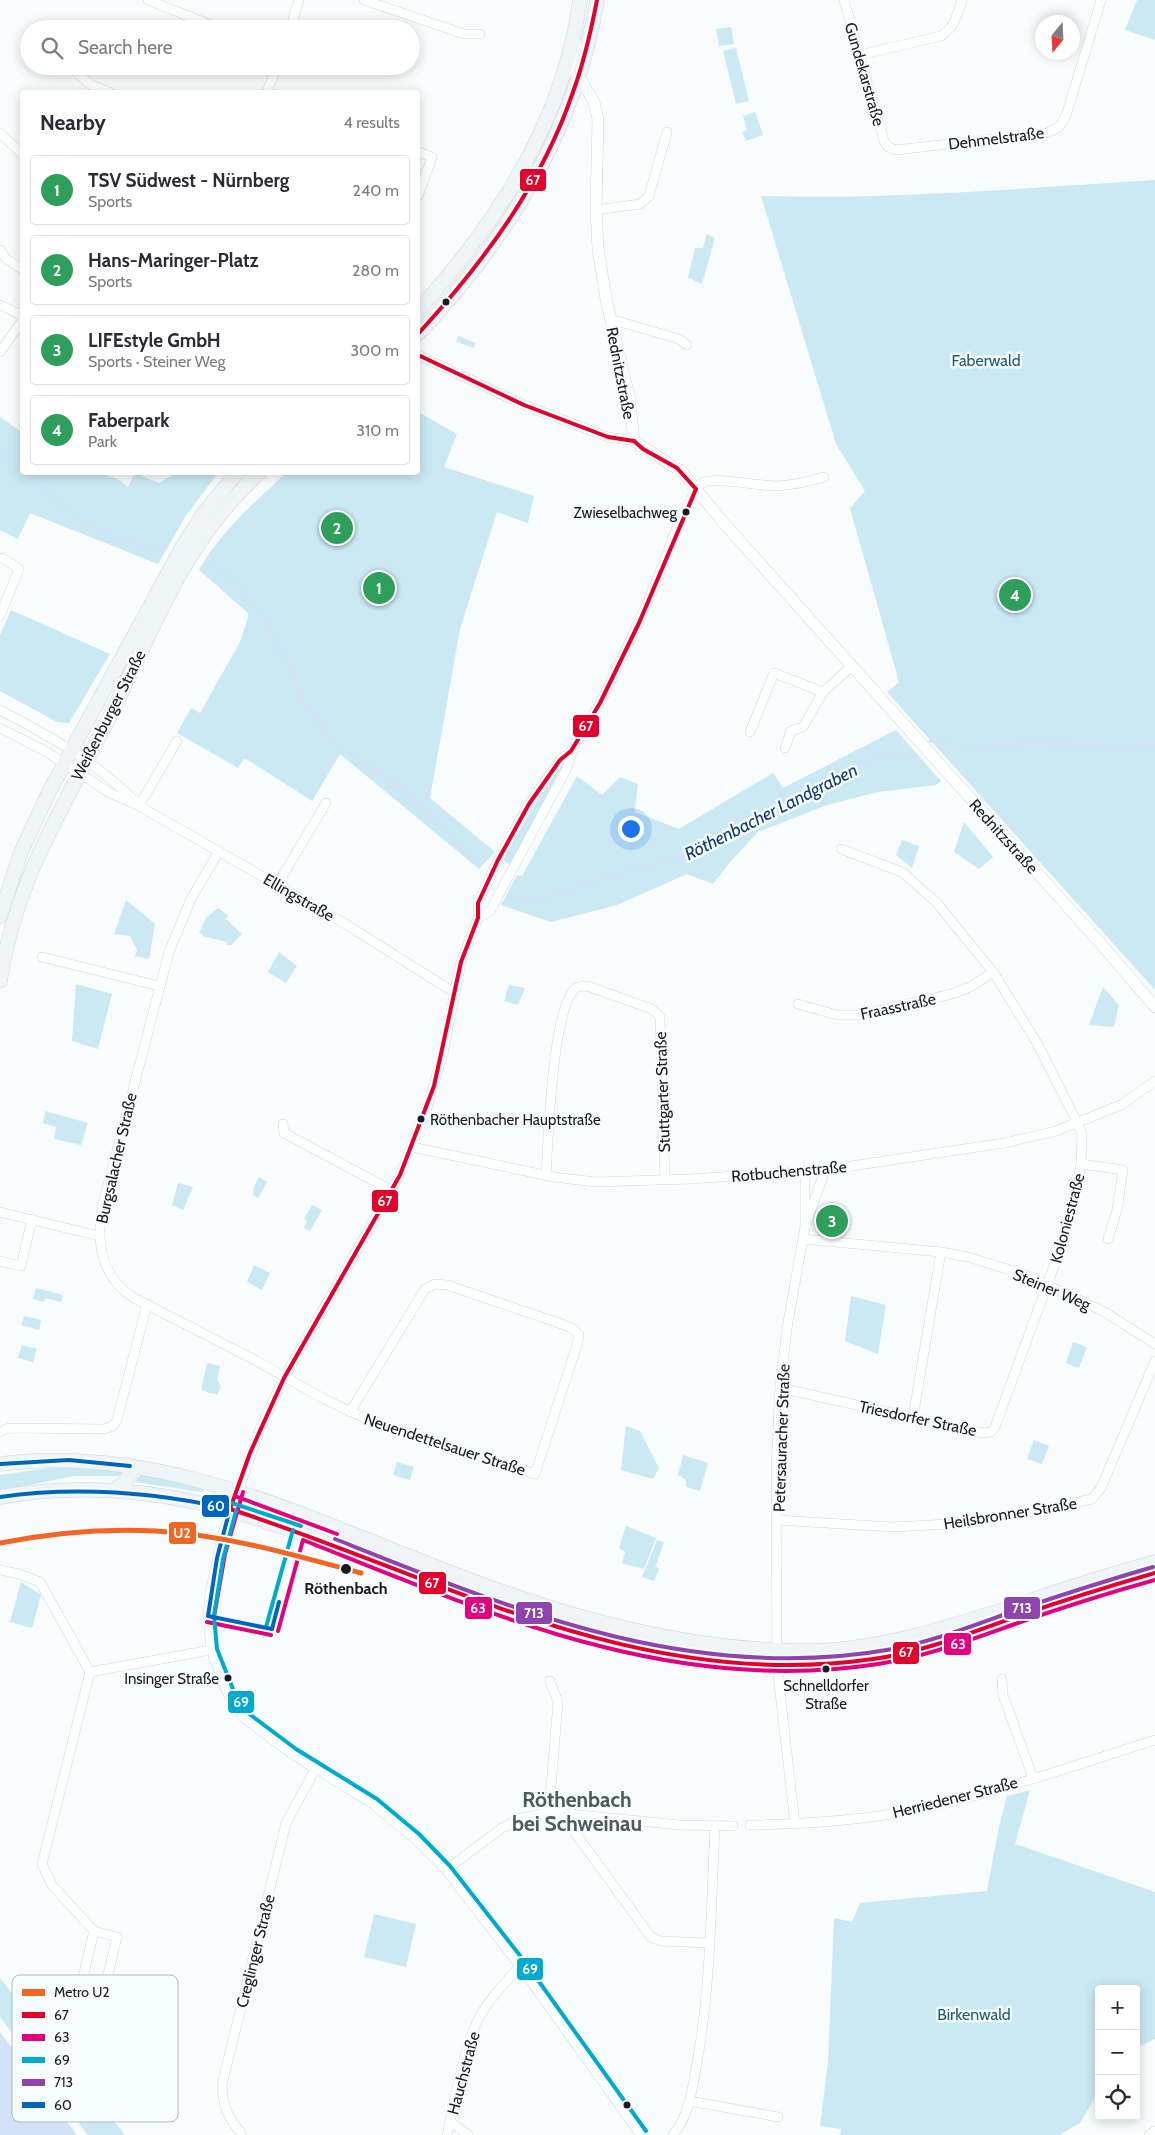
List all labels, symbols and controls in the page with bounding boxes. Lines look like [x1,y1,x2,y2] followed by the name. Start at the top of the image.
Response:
[1035,15,1080,60] north arrow
[20,20,420,75] search box
[841,20,888,128] street label: Gundekarstraße
[38,34,66,62] icon: search
[78,36,172,59] text: Search here
[40,110,106,135] text: Nearby
[343,113,400,132] text: 4 results
[947,123,1045,154] street label: Dehmelstraße
[519,168,547,192] line badge: 67
[88,169,289,192] text: TSV Südwest - Nürnberg
[525,171,541,189] text: 67
[54,181,60,200] text: 1
[353,181,399,200] text: 240 m
[88,192,132,211] text: Sports
[88,249,259,272] text: Hans-Maringer-Platz
[53,261,61,280] text: 2
[352,261,399,280] text: 280 m
[88,272,132,291] text: Sports
[441,297,451,307] unlabelled marker
[602,325,639,421] street label: Rednitzstraße
[88,329,221,352] text: LIFEstyle GmbH
[53,341,61,360] text: 3
[350,341,399,360] text: 300 m
[951,351,1021,370] park label: Faberwald
[88,352,226,371] text: Sports · Steiner Weg
[88,409,169,432] text: Faberpark
[52,421,62,440] text: 4
[356,421,399,440] text: 310 m
[88,432,117,451] text: Park
[574,504,678,522] place label: Zwieselbachweg
[681,507,691,517] marker: Zwieselbachweg
[321,509,353,547] pin: 2
[363,569,395,607] pin: 1
[999,576,1031,614] pin: 4
[67,647,150,784] street label: Weißenburger Straße
[572,714,600,738] line badge: 67
[578,717,594,735] text: 67
[681,759,861,865] water label: Röthenbacher Landgraben
[965,795,1042,877] street label: Rednitzstraße
[618,816,644,842] your location
[260,870,338,925] street label: Ellingstraße
[859,989,938,1024] street label: Fraasstraße
[651,1031,674,1153] street label: Stuttgarter Straße
[92,1091,141,1225] street label: Burgsalacher Straße
[430,1111,601,1129] place label: Röthenbacher Hauptstraße
[416,1114,426,1124] marker: Röthenbacher Hauptstraße
[731,1157,848,1186] street label: Rotbuchenstraße
[1046,1171,1089,1265] street label: Koloniestraße
[371,1189,399,1213] line badge: 67
[377,1192,393,1210] text: 67
[816,1202,848,1240] pin: 3
[1010,1265,1094,1315] street label: Steiner Weg
[769,1364,794,1512] street label: Petersauracher Straße
[857,1397,978,1440] street label: Triesdorfer Straße
[362,1409,528,1480] street label: Neuendettelsauer Straße
[201,1494,230,1518] line badge: 60
[942,1494,1078,1533] street label: Heilsbronner Straße
[207,1497,225,1515] text: 60
[168,1521,197,1545] line badge: U2
[173,1524,191,1542] text: U2
[339,1562,353,1576] marker: Röthenbach
[418,1571,447,1595] line badge: 67
[424,1574,440,1592] text: 67
[304,1579,388,1598] place label: Röthenbach
[464,1596,493,1620] line badge: 63
[1003,1596,1041,1620] line badge: 713
[470,1599,486,1617] text: 63
[1012,1599,1032,1617] text: 713
[515,1601,553,1625] line badge: 713
[524,1604,544,1622] text: 713
[943,1632,972,1656] line badge: 63
[950,1635,966,1653] text: 63
[892,1641,920,1665] line badge: 67
[898,1643,914,1661] text: 67
[821,1664,831,1674] marker: Schnelldorfer Straße
[124,1670,219,1688] place label: Insinger Straße
[223,1673,233,1683] marker: Insinger Straße
[783,1677,869,1713] place label: Schnelldorfer Straße
[227,1690,255,1714] line badge: 69
[233,1693,249,1711] text: 69
[891,1773,1020,1822] street label: Herriedener Straße
[512,1787,642,1836] district label: Röthenbach bei Schweinau
[232,1892,279,2010] street label: Creglinger Straße
[516,1957,544,1981] line badge: 69
[522,1960,538,1978] text: 69
[12,1975,178,2122] legend
[54,1983,110,2001] text: Metro U2
[1095,1985,1140,2120] map controls
[1095,1985,1140,2030] button: +
[937,2005,1011,2024] park label: Birkenwald
[54,2006,69,2024] text: 67
[54,2028,70,2046] text: 63
[443,2030,484,2117] street label: Hauchstraße
[1095,2030,1140,2075] button: −
[54,2051,70,2069] text: 69
[54,2073,73,2091] text: 713
[1095,2075,1140,2120] button: locate
[54,2096,72,2114] text: 60
[622,2100,632,2110] unlabelled marker

